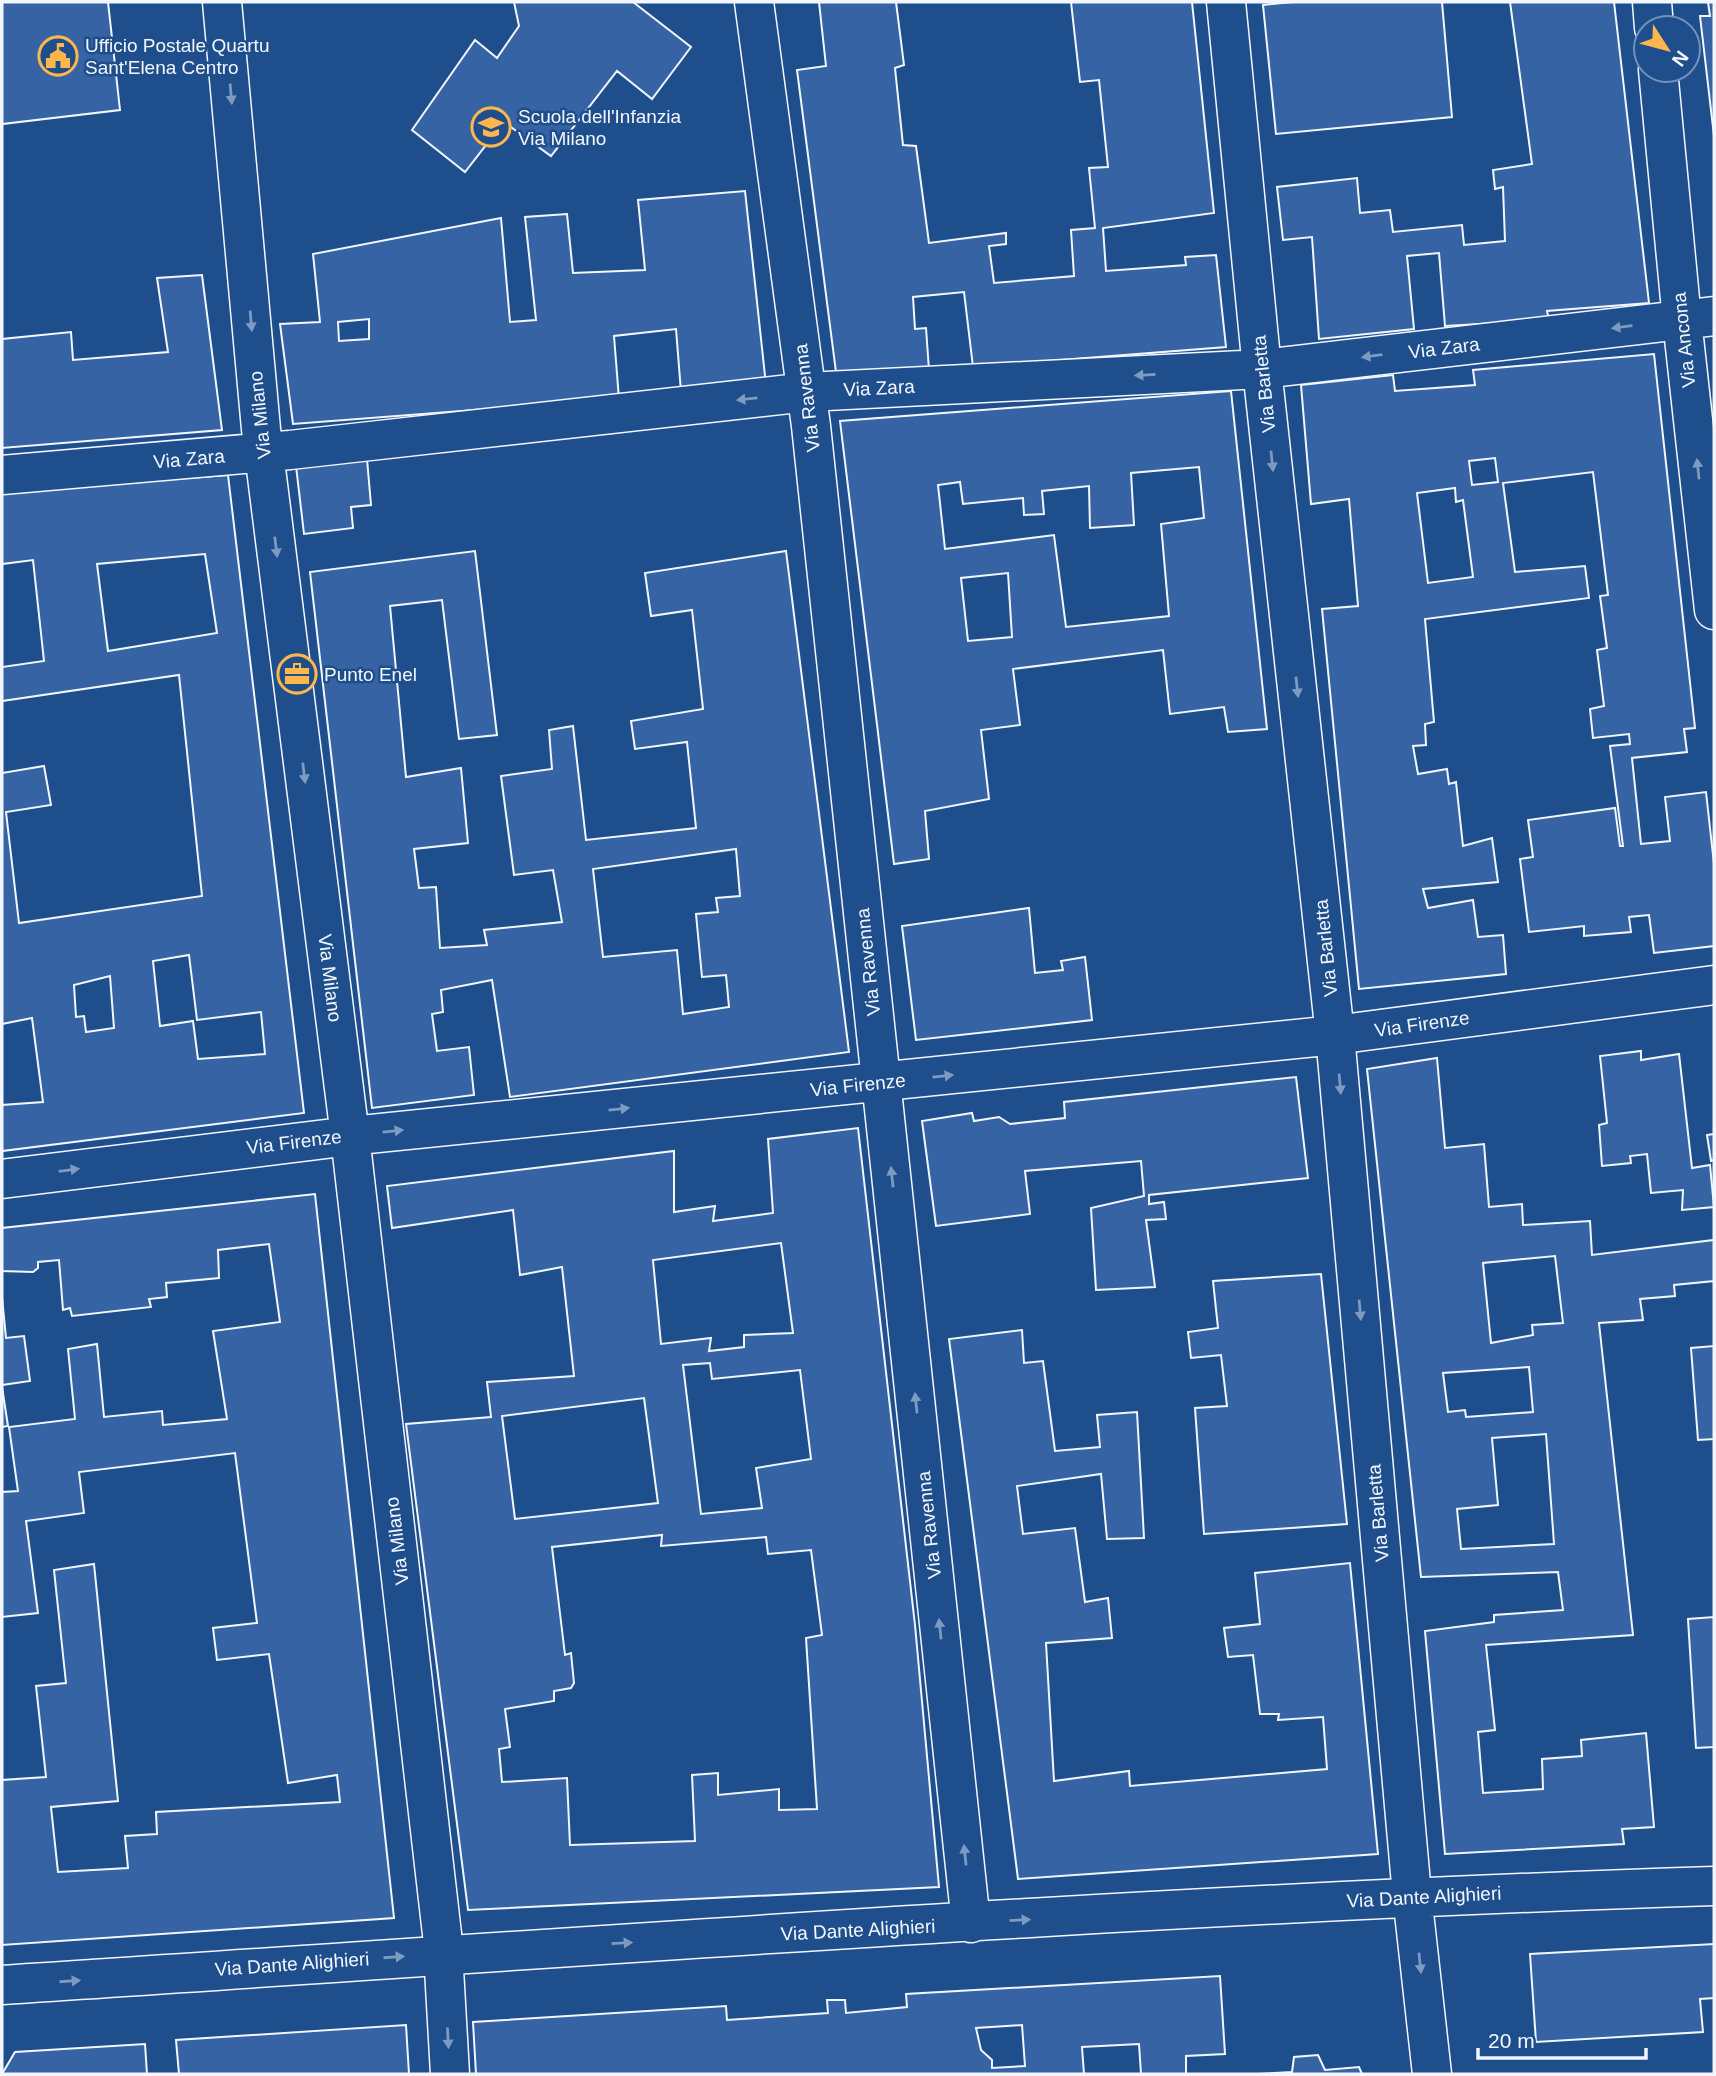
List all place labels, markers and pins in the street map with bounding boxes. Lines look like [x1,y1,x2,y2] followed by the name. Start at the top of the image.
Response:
[37,35,79,77] public building icon: Ufficio Postale Quartu Sant'Elena Centro
[85,35,269,78] place label: Ufficio Postale Quartu Sant'Elena Centro
[470,106,512,148] school or university icon: Scuola dell'Infanzia Via Milano
[518,106,682,149] place label: Scuola dell'Infanzia Via Milano
[276,653,318,695] office icon: Punto Enel
[324,664,417,685] place label: Punto Enel

